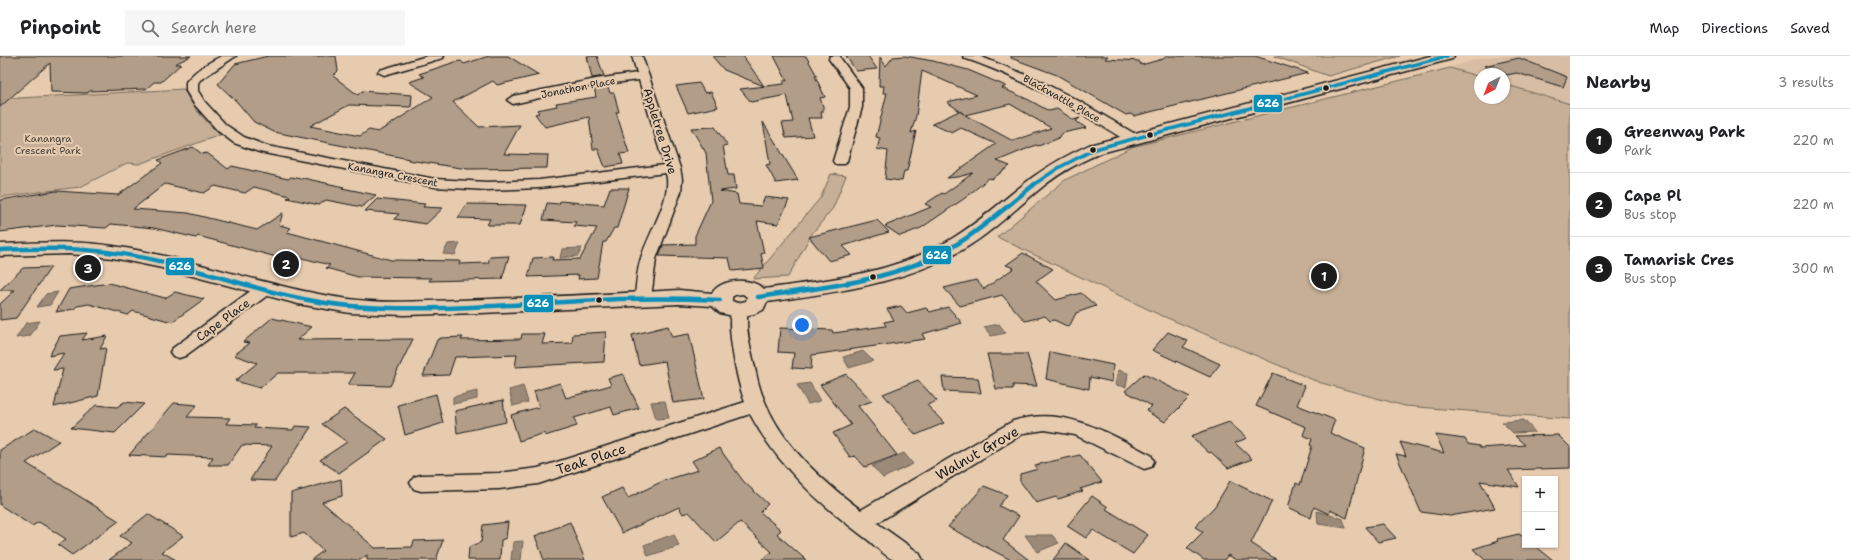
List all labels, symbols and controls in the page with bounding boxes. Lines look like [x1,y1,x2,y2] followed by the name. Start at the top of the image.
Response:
[125,10,405,46] search box
[20,15,101,40] text: Pinpoint
[139,17,161,39] icon: search
[171,18,257,38] text: Search here
[1650,19,1680,37] text: Map
[1702,19,1768,37] text: Directions
[1790,19,1830,37] text: Saved
[1474,68,1510,104] north arrow
[1586,71,1651,93] text: Nearby
[1021,72,1103,125] street label: Blackwattle Place
[540,74,617,101] street label: Jonathon Place
[1778,74,1834,91] text: 3 results
[1321,83,1331,93] unlabelled marker
[639,86,681,176] street label: Appletree Drive
[1253,94,1283,113] line badge: 626
[1257,96,1280,111] text: 626
[1624,122,1745,142] text: Greenway Park
[1145,130,1155,140] unlabelled marker
[15,132,81,157] park label: Kanangra Crescent Park
[1596,132,1602,149] text: 1
[1792,132,1834,149] text: 220 m
[1624,142,1652,159] text: Park
[1088,145,1098,155] unlabelled marker
[347,159,439,190] street label: Kanangra Crescent
[1624,186,1681,206] text: Cape Pl
[1594,196,1604,213] text: 2
[1792,196,1834,213] text: 220 m
[1624,206,1676,223] text: Bus stop
[922,245,952,265] line badge: 626
[926,248,949,263] text: 626
[273,249,299,279] pin: 2
[1624,250,1734,270] text: Tamarisk Cres
[75,253,101,283] pin: 3
[165,257,195,276] line badge: 626
[169,259,192,274] text: 626
[1594,260,1604,277] text: 3
[1791,260,1834,277] text: 300 m
[1311,261,1337,291] pin: 1
[1624,270,1676,287] text: Bus stop
[868,272,878,282] unlabelled marker
[523,294,554,313] line badge: 626
[193,295,253,345] street label: Cape Place
[594,295,604,305] unlabelled marker
[527,296,550,311] text: 626
[792,315,812,335] your location
[932,422,1022,484] street label: Walnut Grove
[554,439,628,479] street label: Teak Place
[1522,476,1558,548] map controls
[1522,476,1558,512] button: +
[1522,512,1558,548] button: −

